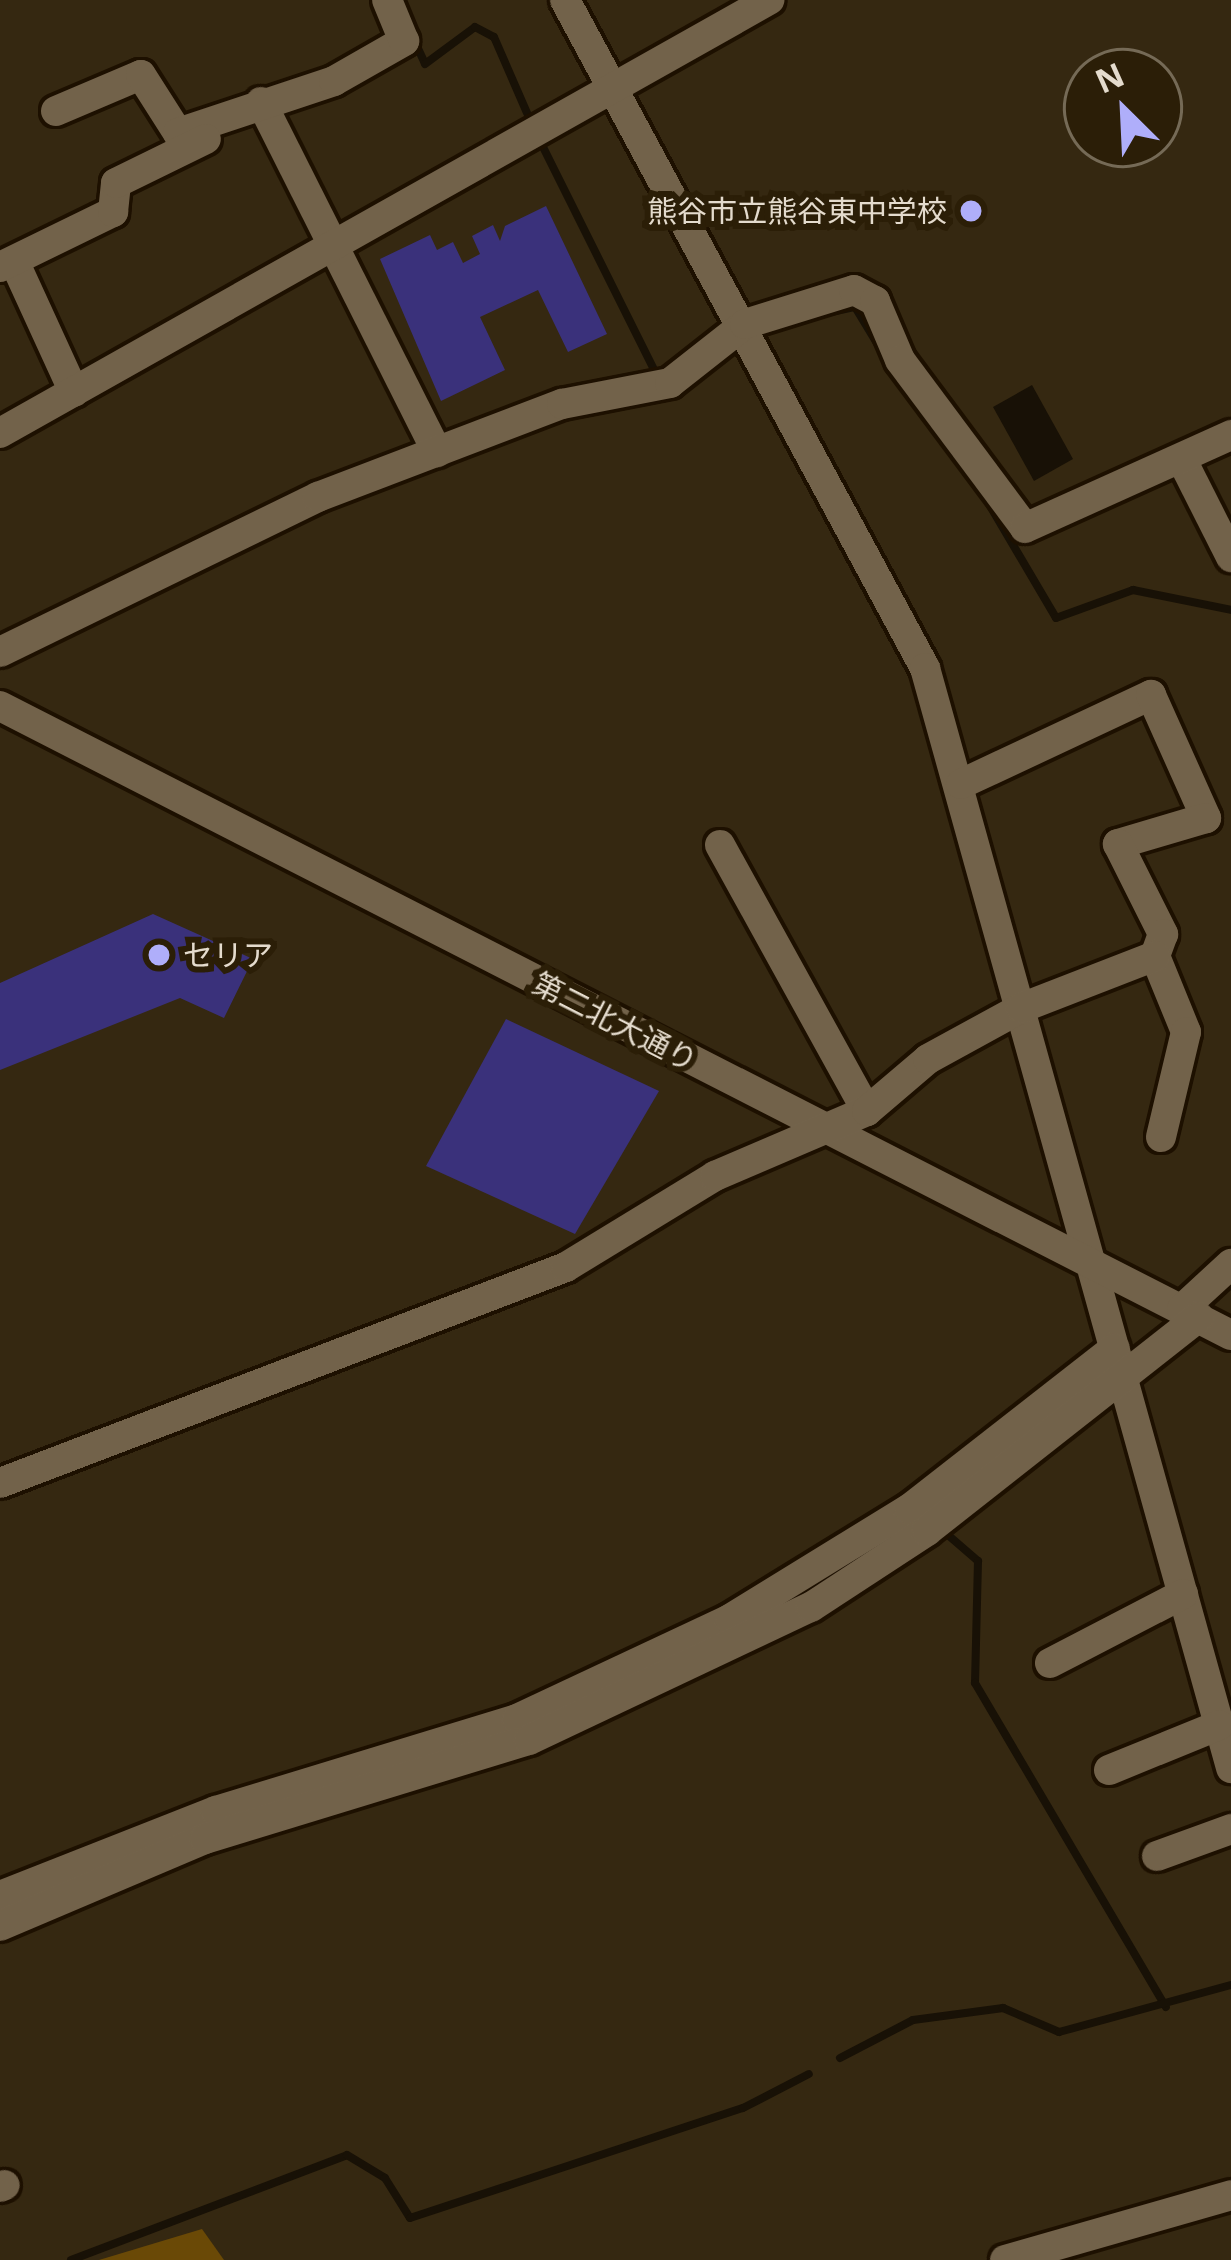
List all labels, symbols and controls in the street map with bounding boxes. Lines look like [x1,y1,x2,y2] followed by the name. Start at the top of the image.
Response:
[1063,48,1183,168] north arrow
[1088,51,1131,103] text: N
[647,193,947,229] place label: 熊谷市立熊谷東中学校
[958,198,984,224] marker: 熊谷市立熊谷東中学校
[183,937,273,973] place label: セリア
[146,942,172,968] marker: セリア
[527,965,703,1079] street label: 第二北大通り

